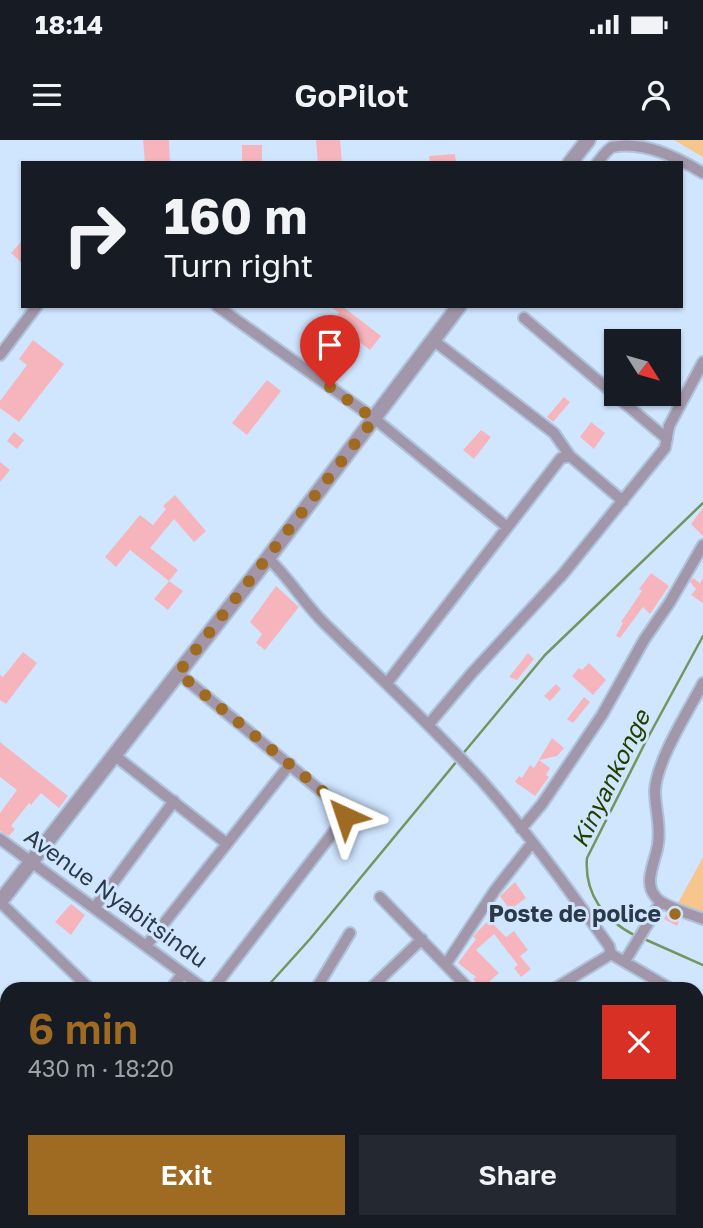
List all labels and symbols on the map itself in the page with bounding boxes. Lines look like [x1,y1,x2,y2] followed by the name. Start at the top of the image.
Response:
[300,315,360,387] pin
[604,329,681,406] north arrow
[564,703,657,852] water label: Kinyankonge
[308,779,382,853] position arrow
[19,821,214,973] street label: Avenue Nyabitsindu
[489,899,661,927] place label: Poste de police
[667,906,683,922] marker: Poste de police

